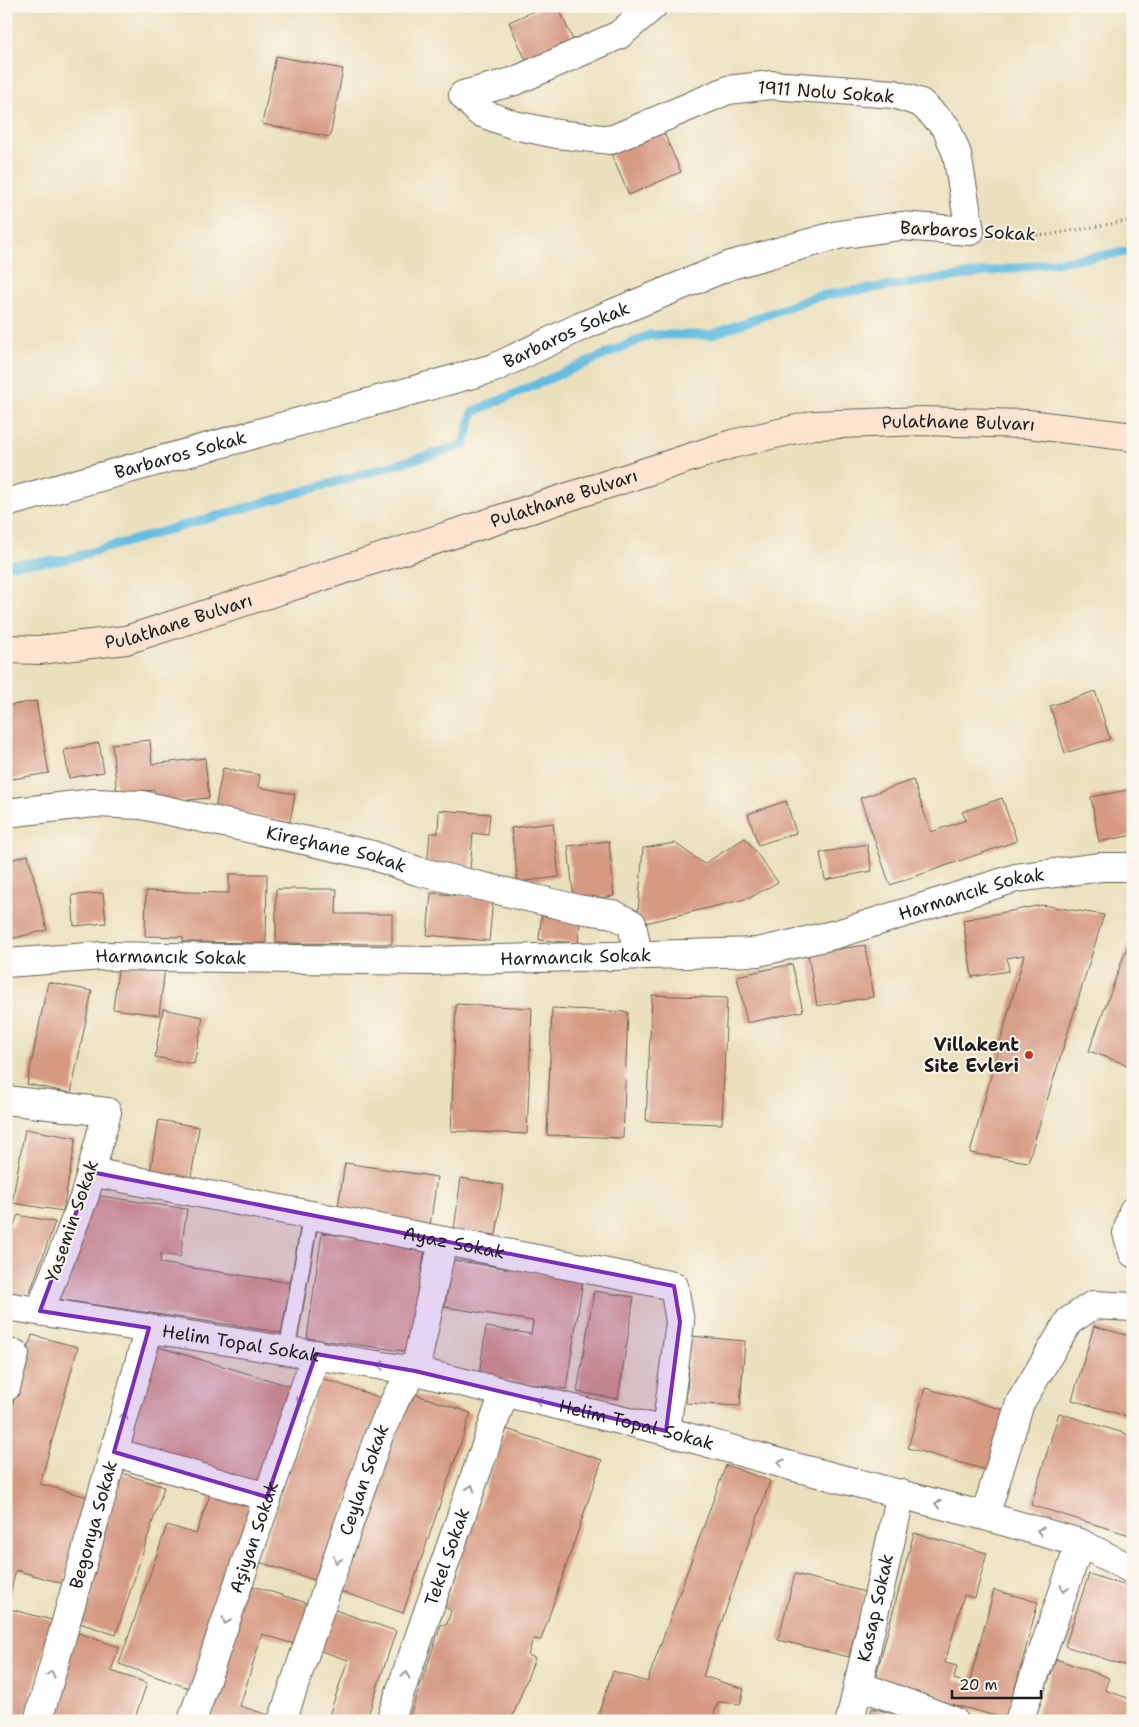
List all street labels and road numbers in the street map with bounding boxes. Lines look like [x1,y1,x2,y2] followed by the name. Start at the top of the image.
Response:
[757,75,895,109] street label: 1911 Nolu Sokak
[900,215,1036,247] street label: Barbaros Sokak
[499,296,633,374] street label: Barbaros Sokak
[881,409,1036,437] street label: Pulathane Bulvarı
[112,425,249,484] street label: Barbaros Sokak
[487,463,641,533] street label: Pulathane Bulvarı
[103,588,255,654] street label: Pulathane Bulvarı
[264,820,410,878] street label: Kireçhane Sokak
[895,862,1046,926] street label: Harmancık Sokak
[500,943,652,971] street label: Harmancık Sokak
[94,944,247,970] street label: Harmancık Sokak
[40,1157,104,1285] street label: Yasemin Sokak
[401,1221,507,1265] street label: Ayaz Sokak
[160,1319,322,1368] street label: Helim Topal Sokak
[556,1394,717,1456] street label: Helim Topal Sokak
[334,1420,395,1539] street label: Ceylan Sokak
[64,1458,123,1592] street label: Begonya Sokak
[224,1478,284,1596] street label: Aşiyan Sokak
[419,1504,475,1609] street label: Tekel Sokak
[852,1551,899,1664] street label: Kasap Sokak

